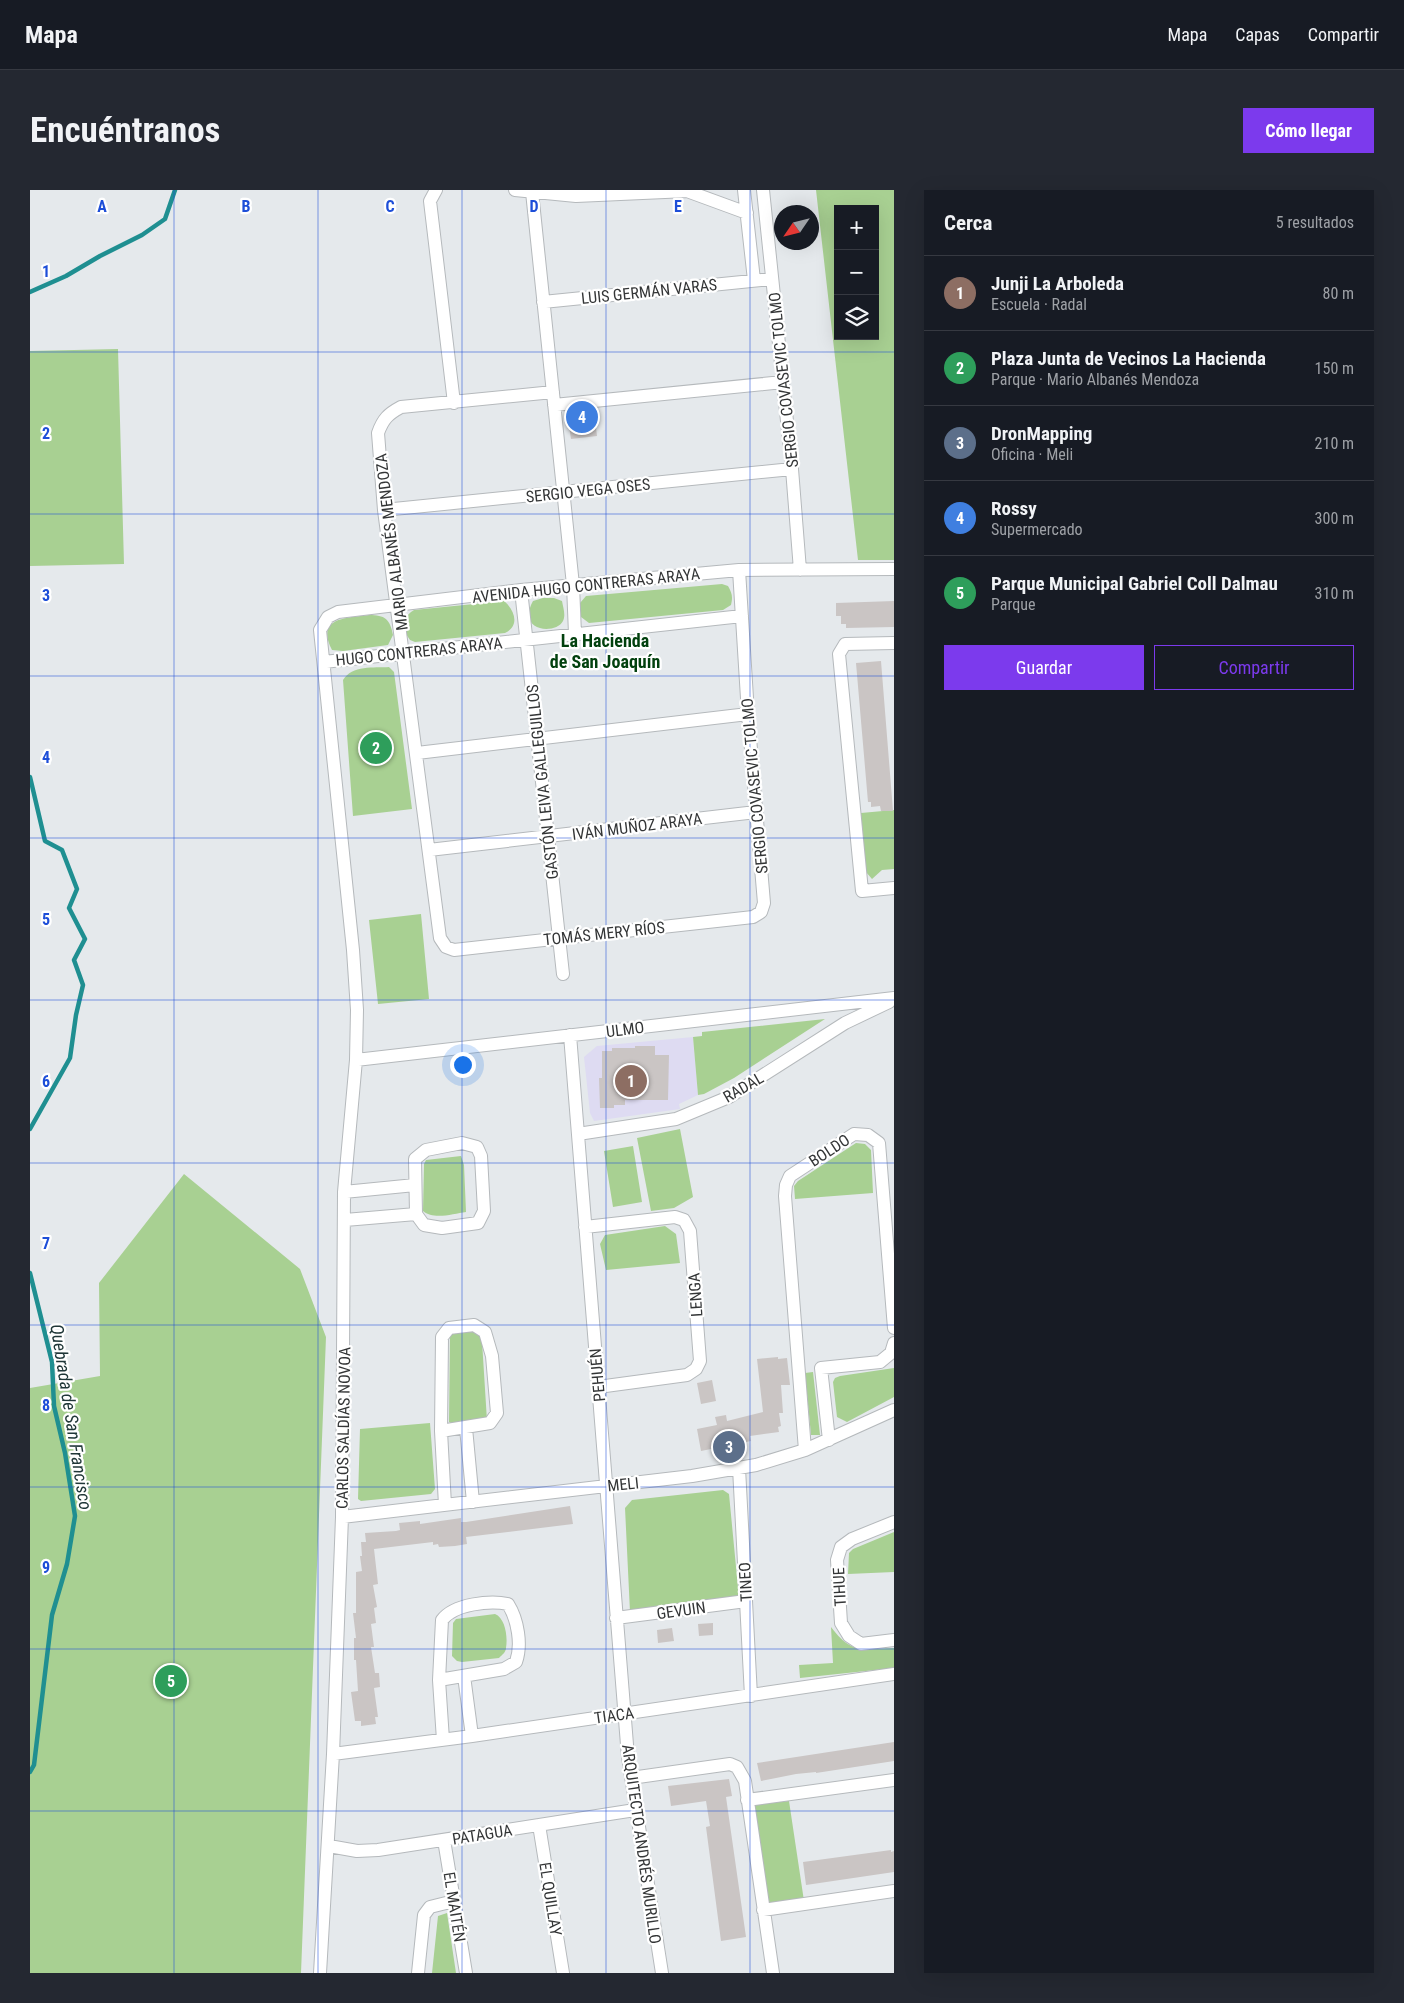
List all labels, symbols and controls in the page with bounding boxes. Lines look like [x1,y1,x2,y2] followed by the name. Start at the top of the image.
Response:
[25,21,78,49] text: Mapa
[1168,24,1207,45] text: Mapa
[1235,24,1280,45] text: Capas
[1308,24,1379,45] text: Compartir
[1243,108,1374,153] button: Cómo llegar
[30,110,221,151] text: Encuéntranos
[97,197,107,216] text: A
[242,197,251,216] text: B
[385,197,395,216] text: C
[529,197,539,216] text: D
[674,197,682,216] text: E
[774,205,819,250] north arrow
[834,205,879,340] map controls
[834,205,879,250] button: +
[944,211,992,235] text: Cerca
[1276,213,1354,232] text: 5 resultados
[834,250,879,295] button: −
[42,262,50,281] text: 1
[991,272,1124,295] text: Junji La Arboleda
[580,275,718,308] street label: LUIS GERMÁN VARAS
[956,284,964,303] text: 1
[1322,284,1354,303] text: 80 m
[765,291,802,469] street label: SERGIO COVASEVIC TOLMO
[834,295,879,340] button: layers
[991,295,1087,314] text: Escuela · Radal
[991,347,1266,370] text: Plaza Junta de Vecinos La Hacienda
[956,359,964,378] text: 2
[1315,359,1354,378] text: 150 m
[991,370,1199,389] text: Parque · Mario Albanés Mendoza
[566,398,598,436] pin: 4
[991,422,1092,445] text: DronMapping
[42,424,50,443] text: 2
[956,434,964,453] text: 3
[1315,434,1354,453] text: 210 m
[991,445,1073,464] text: Oficina · Meli
[371,452,412,631] street label: MARIO ALBANÉS MENDOZA
[525,475,651,506] street label: SERGIO VEGA OSES
[991,497,1037,520] text: Rossy
[956,509,964,528] text: 4
[1315,509,1354,528] text: 300 m
[991,520,1083,539] text: Supermercado
[471,564,701,607] street label: AVENIDA HUGO CONTRERAS ARAYA
[991,572,1278,595] text: Parque Municipal Gabriel Coll Dalmau
[956,584,964,603] text: 5
[1315,584,1354,603] text: 310 m
[42,586,50,605] text: 3
[991,595,1035,614] text: Parque
[550,630,660,672] district label: La Hacienda de San Joaquín
[335,633,503,670] street label: HUGO CONTRERAS ARAYA
[944,645,1144,690] button: Guardar
[1154,645,1354,690] button: Compartir
[522,683,562,881] street label: GASTÓN LEIVA GALLEGUILLOS
[737,697,772,875] street label: SERGIO COVASEVIC TOLMO
[360,729,392,767] pin: 2
[42,748,50,767] text: 4
[571,808,703,844] street label: IVÁN MUÑOZ ARAYA
[42,910,50,929] text: 5
[543,918,666,949] street label: TOMÁS MERY RÍOS
[605,1018,645,1041] street label: ULMO
[450,1052,476,1078] your location
[615,1062,647,1100] pin: 1
[720,1068,767,1107] street label: RADAL
[42,1072,50,1091] text: 6
[805,1130,853,1171] street label: BOLDO
[42,1234,50,1253] text: 7
[684,1272,707,1318] street label: LENGA
[46,1322,97,1511] water label: Quebrada de San Francisco
[333,1347,354,1509] street label: CARLOS SALDÍAS NOVOA
[586,1347,609,1402] street label: PEHUÉN
[42,1396,50,1415] text: 8
[713,1428,745,1466] pin: 3
[606,1473,640,1496] street label: MELI
[42,1558,50,1577] text: 9
[735,1562,756,1602] street label: TINEO
[829,1567,850,1607] street label: TIHUE
[655,1598,707,1623] street label: GEVUIN
[155,1662,187,1700] pin: 5
[593,1703,635,1728] street label: TIACA
[618,1743,665,1945] street label: ARQUITECTO ANDRÉS MURILLO
[451,1820,513,1849] street label: PATAGUA
[535,1861,566,1938] street label: EL QUILLAY
[440,1871,469,1943] street label: EL MAITÉN

